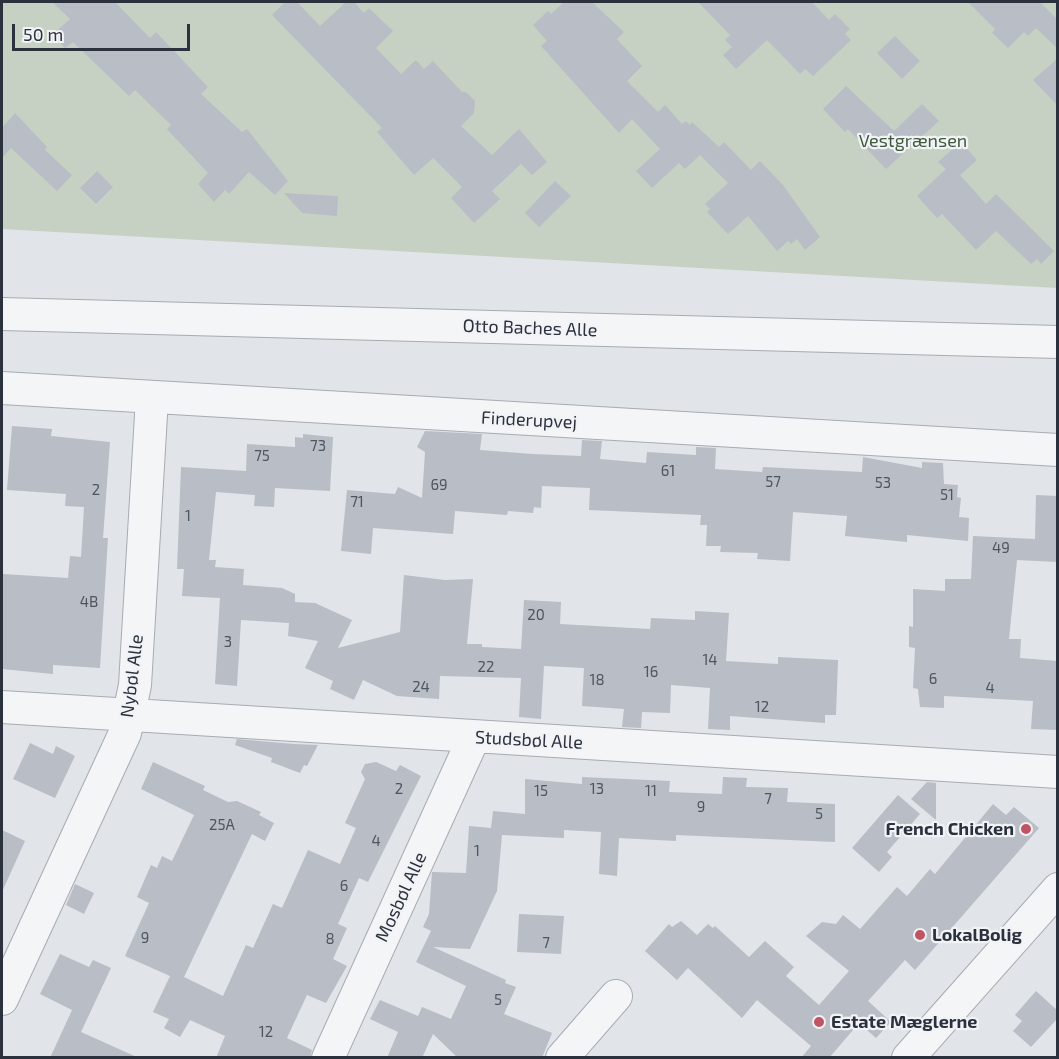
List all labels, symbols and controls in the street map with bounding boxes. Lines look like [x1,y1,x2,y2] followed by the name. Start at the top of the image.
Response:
[15,12,194,50] scale bar
[23,23,63,45] text: 50 m
[859,130,967,152] park label: Vestgrænsen
[462,315,598,341] street label: Otto Baches Alle
[480,407,578,433] street label: Finderupvej
[310,437,326,455] house number: 73
[254,447,270,465] house number: 75
[661,462,675,480] house number: 61
[765,473,781,491] house number: 57
[875,474,891,492] house number: 53
[430,476,448,494] house number: 69
[92,481,100,499] house number: 2
[940,486,954,504] house number: 51
[350,493,364,511] house number: 71
[185,507,191,525] house number: 1
[992,539,1010,557] house number: 49
[80,593,98,611] house number: 4B
[527,606,545,624] house number: 20
[116,633,148,719] street label: Nybøl Alle
[224,633,232,651] house number: 3
[702,651,718,669] house number: 14
[478,658,494,676] house number: 22
[644,663,658,681] house number: 16
[929,670,937,688] house number: 6
[589,671,605,689] house number: 18
[412,678,430,696] house number: 24
[985,679,995,697] house number: 4
[755,698,769,716] house number: 12
[475,726,583,754] street label: Studsbøl Alle
[395,780,403,798] house number: 2
[590,780,604,798] house number: 13
[534,782,548,800] house number: 15
[645,782,657,800] house number: 11
[764,790,772,808] house number: 7
[697,798,705,816] house number: 9
[815,805,823,823] house number: 5
[209,816,235,834] house number: 25A
[886,818,1014,840] place label: French Chicken
[1019,822,1033,836] marker: French Chicken
[371,832,381,850] house number: 4
[474,842,480,860] house number: 1
[371,849,431,945] street label: Mosbøl Alle
[340,877,348,895] house number: 6
[932,924,1022,946] place label: LokalBolig
[913,928,927,942] marker: LokalBolig
[141,929,149,947] house number: 9
[325,930,335,948] house number: 8
[542,934,550,952] house number: 7
[494,991,502,1009] house number: 5
[831,1011,977,1033] place label: Estate Mæglerne
[812,1015,826,1029] marker: Estate Mæglerne
[259,1023,273,1041] house number: 12

